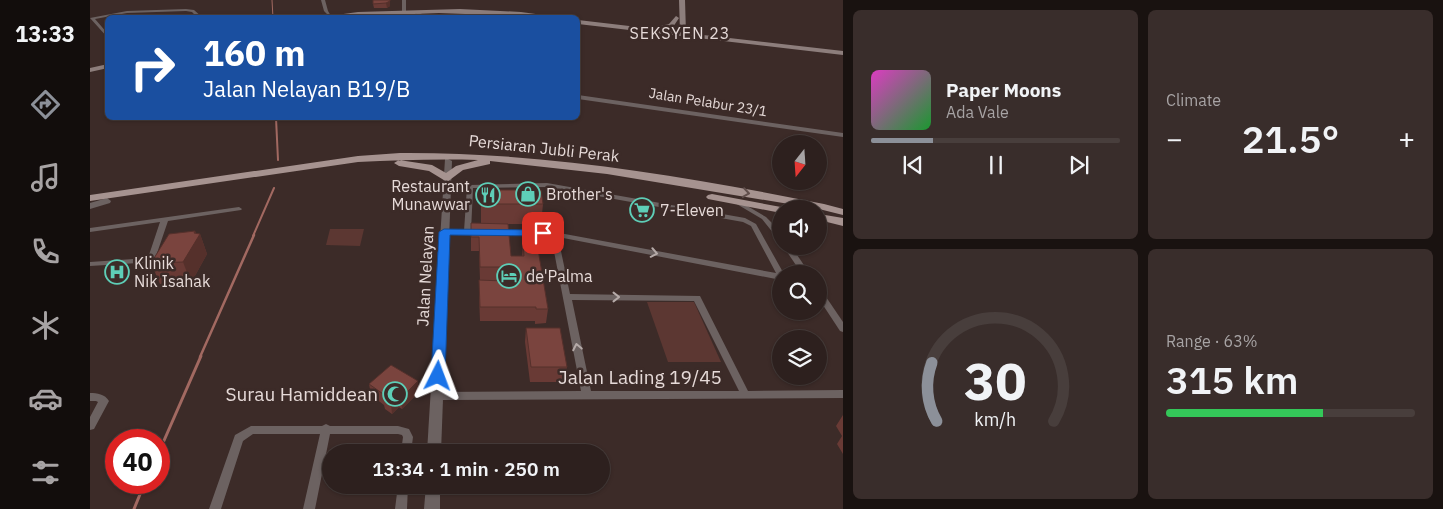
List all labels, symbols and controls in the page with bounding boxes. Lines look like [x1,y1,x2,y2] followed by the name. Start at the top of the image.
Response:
[15,19,75,48] text: 13:33
[630,23,730,43] district label: SEKSYEN 23
[203,30,306,76] text: 160 m
[120,35,185,100] icon: right
[203,74,410,103] text: Jalan Nelayan B19/B
[946,78,1061,102] text: Paper Moons
[648,84,768,120] street label: Jalan Pelabur 23/1
[28,87,63,122] icon: directions
[1166,90,1221,110] text: Climate
[946,102,1009,122] text: Ada Vale
[1242,114,1339,163] text: 21.5°
[1166,120,1183,157] text: −
[1398,120,1415,157] text: +
[468,130,621,166] street label: Persiaran Jubli Perak
[772,135,828,190] north arrow
[772,135,827,385] map controls
[899,151,927,179] icon: previous
[982,151,1010,179] icon: pause
[1065,151,1093,179] icon: next
[28,160,63,195] icon: music
[391,176,470,214] place label: Restaurant Munawwar
[515,181,541,207] shop icon: Brother's
[475,182,501,208] restaurant icon: Restaurant Munawwar
[546,184,613,204] place label: Brother's
[741,188,750,198] one-way arrow
[629,197,655,223] supermarket icon: 7-Eleven
[660,200,724,220] place label: 7-Eleven
[772,200,827,255] button: sound
[522,212,564,254] pin
[529,219,557,247] icon: arrive
[412,225,438,327] street label: Jalan Nelayan
[28,234,63,269] icon: phone
[649,247,658,258] one-way arrow
[134,253,211,291] place label: Klinik Nik Isahak
[104,259,130,285] hospital icon: Klinik Nik Isahak
[496,263,522,289] hotel icon: de'Palma
[772,265,827,320] button: search
[526,266,593,286] place label: de'Palma
[612,292,620,302] one-way arrow
[28,308,63,343] icon: climate
[772,330,827,385] button: layers
[1166,331,1258,351] text: Range · 63%
[572,343,583,352] one-way arrow
[964,347,1027,414] text: 30
[411,349,463,401] position arrow
[1166,355,1298,404] text: 315 km
[558,365,722,389] street label: Jalan Lading 19/45
[28,381,63,416] icon: car
[382,381,408,407] mosque icon: Surau Hamiddean
[226,382,378,406] place label: Surau Hamiddean
[975,408,1017,431] text: km/h
[105,429,170,494] speed limit sign: 40
[28,455,63,490] icon: filters
[372,457,560,481] text: 13:34 · 1 min · 250 m

